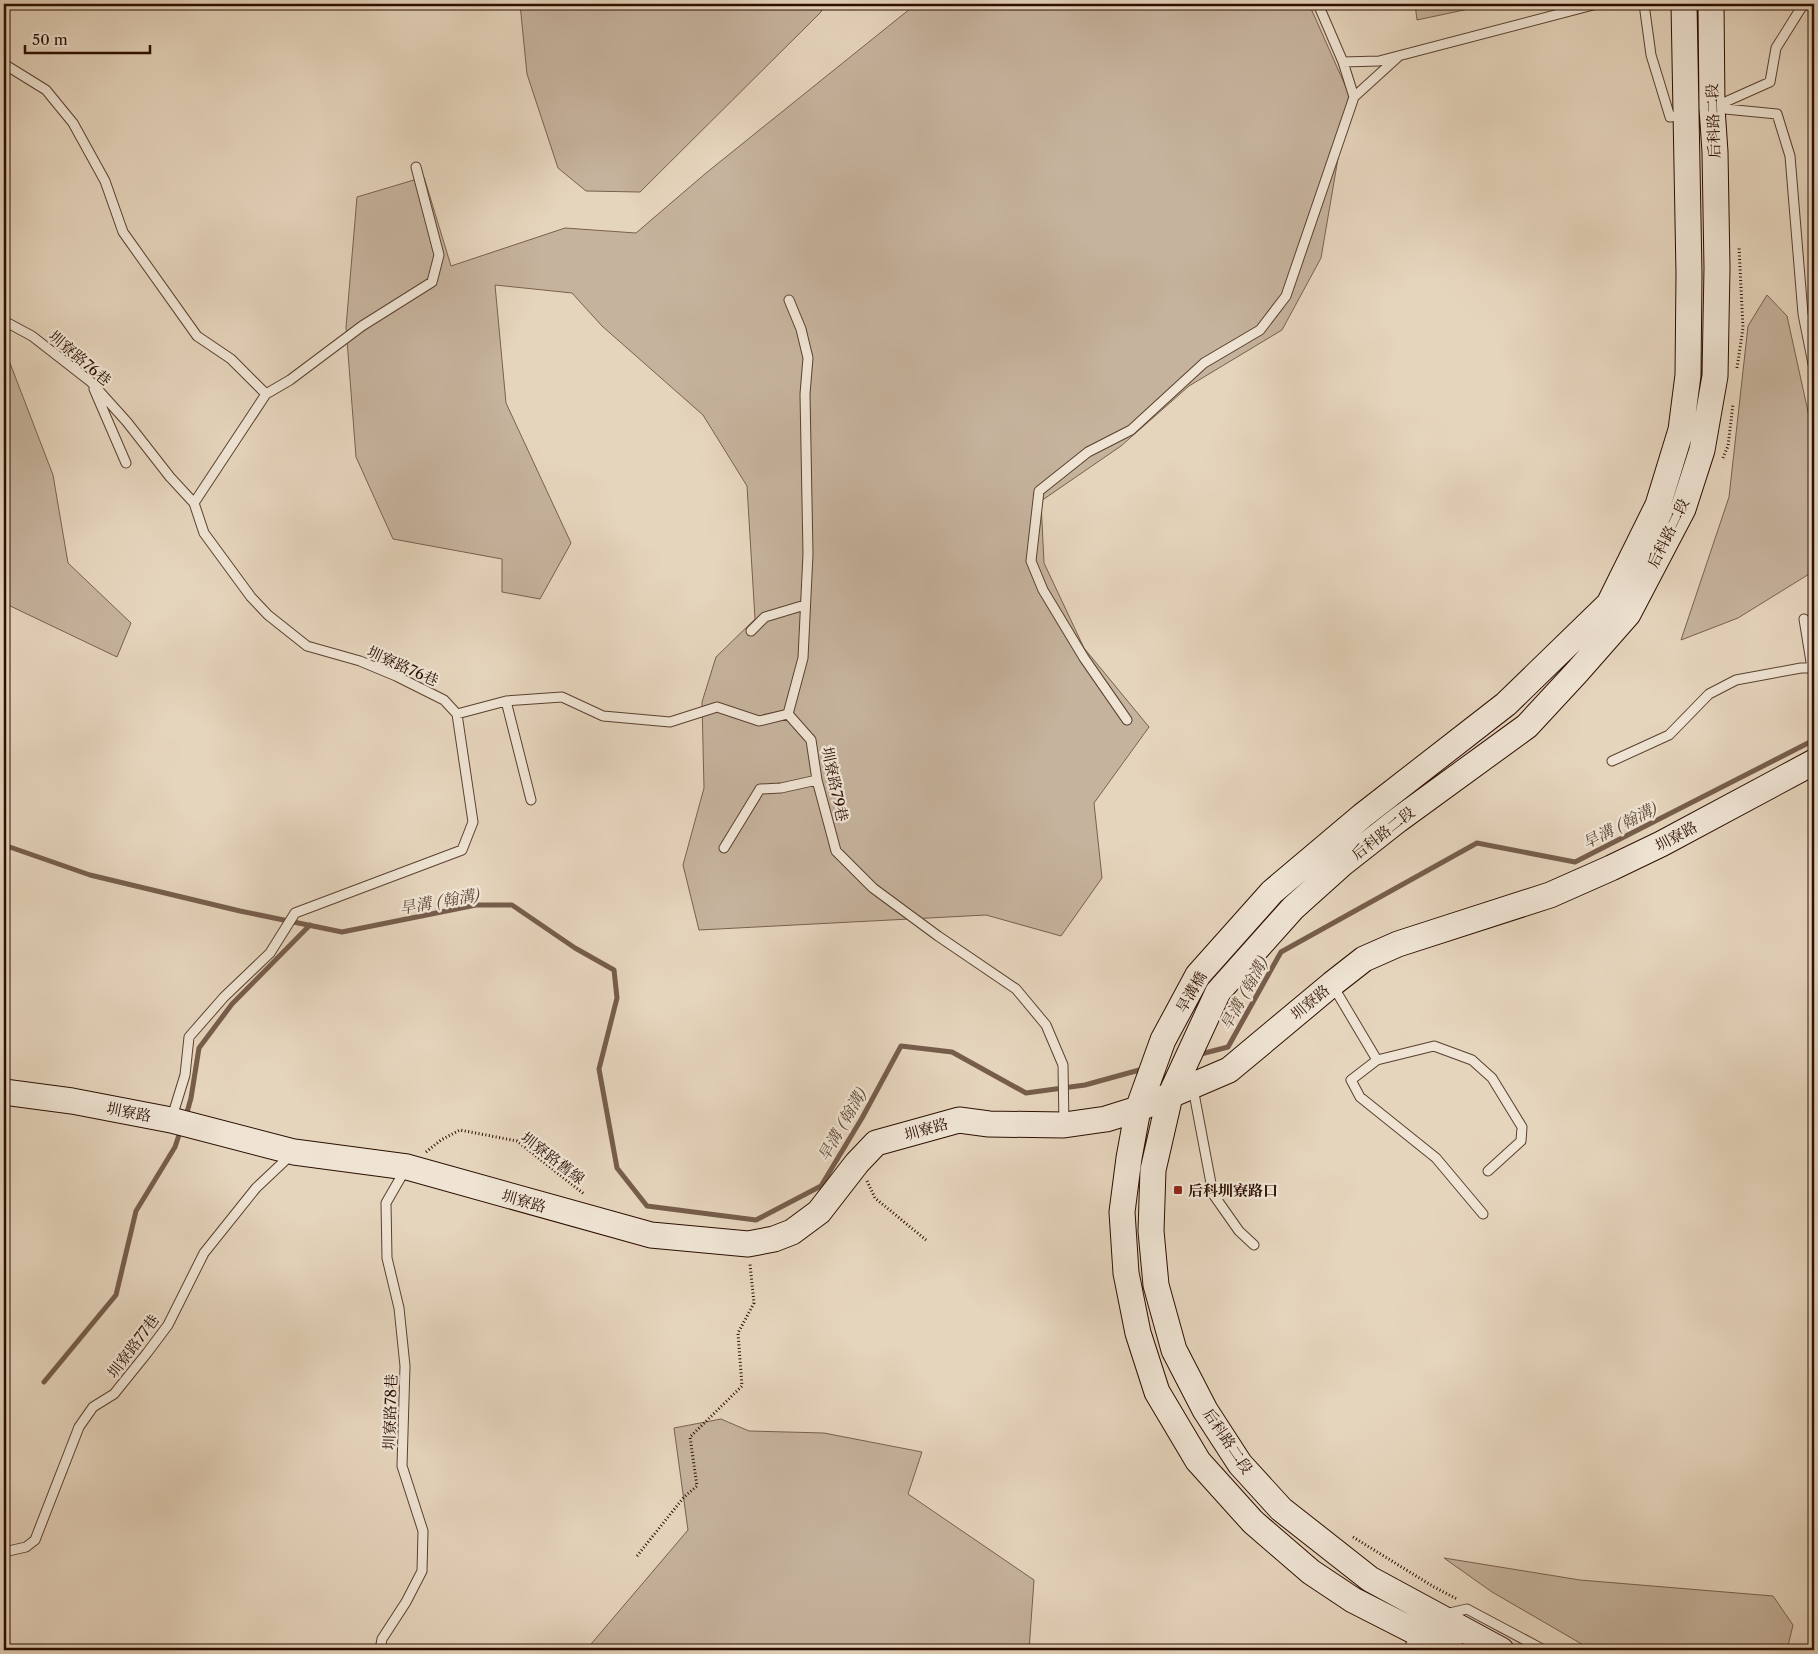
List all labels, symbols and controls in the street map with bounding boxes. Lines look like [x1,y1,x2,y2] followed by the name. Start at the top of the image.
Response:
[25,22,150,54] scale bar
[32,30,68,49] text: 50 m
[1702,83,1724,159] street label: 后科路二段
[45,326,115,390] street label: 圳寮路76巷
[1643,495,1693,571] street label: 后科路二段
[364,642,442,690] street label: 圳寮路76巷
[818,745,852,823] street label: 圳寮路79巷
[1579,797,1661,853] water label: 旱溝 (翰溝)
[1348,802,1418,864] street label: 后科路二段
[1652,817,1700,855] street label: 圳寮路
[398,884,482,918] water label: 旱溝 (翰溝)
[1215,952,1273,1034] water label: 旱溝 (翰溝)
[1171,968,1211,1016] street label: 旱溝橋
[1287,980,1333,1024] street label: 圳寮路
[813,1083,871,1165] water label: 旱溝 (翰溝)
[105,1098,153,1126] street label: 圳寮路
[902,1114,950,1144] street label: 圳寮路
[517,1128,589,1188] street label: 圳寮路舊線
[1188,1181,1278,1200] place label: 后科圳寮路口
[1172,1184,1184,1196] marker: 后科圳寮路口
[500,1186,548,1216] street label: 圳寮路
[103,1310,163,1382] street label: 圳寮路77巷
[379,1374,401,1450] street label: 圳寮路78巷
[1199,1405,1257,1477] street label: 后科路二段

